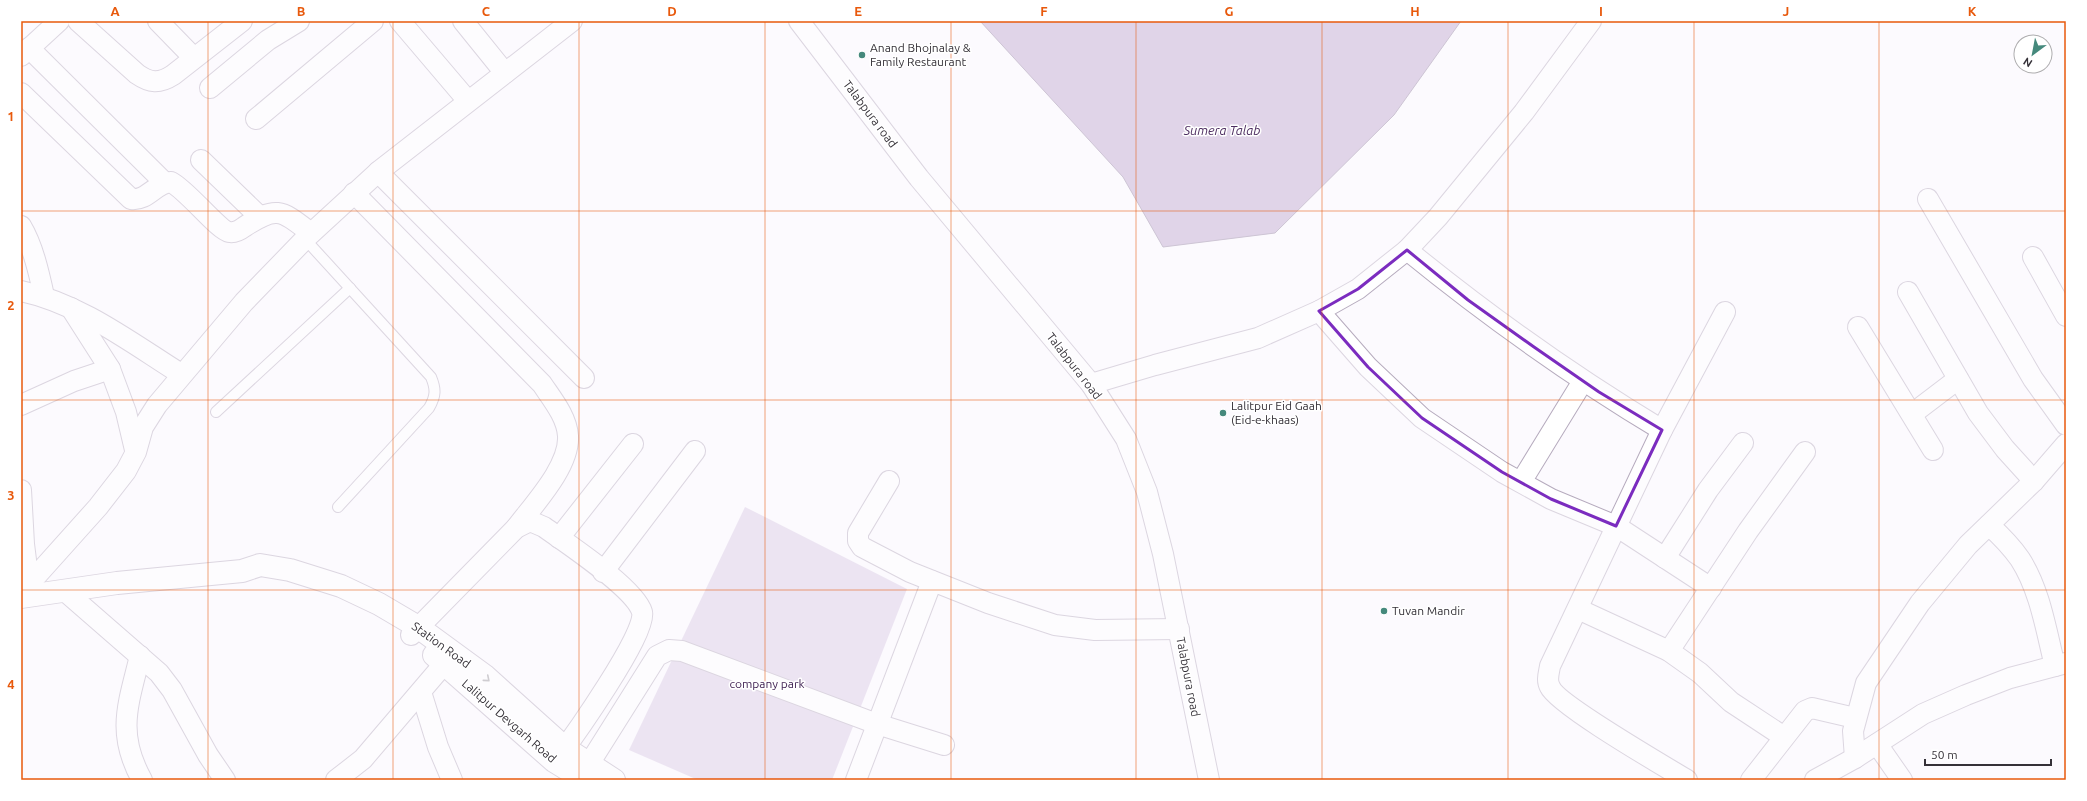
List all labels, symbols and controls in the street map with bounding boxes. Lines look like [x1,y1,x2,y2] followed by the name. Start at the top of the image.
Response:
[110,4,120,18] text: A
[297,4,306,18] text: B
[482,4,491,18] text: C
[667,4,677,18] text: D
[854,4,862,18] text: E
[1040,4,1048,18] text: F
[1225,4,1234,18] text: G
[1410,4,1420,18] text: H
[1599,4,1603,18] text: I
[1783,4,1789,18] text: J
[1968,4,1977,18] text: K
[2013,34,2053,74] north arrow
[870,41,971,68] place label: Anand Bhojnalay & Family Restaurant
[857,50,867,60] marker: Anand Bhojnalay & Family Restaurant
[2021,55,2034,70] text: N
[841,78,900,150] street label: Talabpura road
[7,109,15,123] text: 1
[1183,123,1260,137] water label: Sumera Talab
[7,298,15,312] text: 2
[1044,330,1104,402] street label: Talabpura road
[1231,399,1322,427] place label: Lalitpur Eid Gaah (Eid-e-khaas)
[1218,408,1228,418] marker: Lalitpur Eid Gaah (Eid-e-khaas)
[7,488,15,502] text: 3
[1392,604,1465,617] place label: Tuvan Mandir
[1379,606,1389,616] marker: Tuvan Mandir
[410,619,473,670] street label: Station Road
[1174,636,1203,718] street label: Talabpura road
[483,674,490,681] one-way arrow
[460,676,559,765] street label: Lalitpur Devgarh Road
[7,677,15,691] text: 4
[729,677,805,690] park label: company park
[1925,741,2051,767] scale bar
[1931,748,1958,761] text: 50 m

